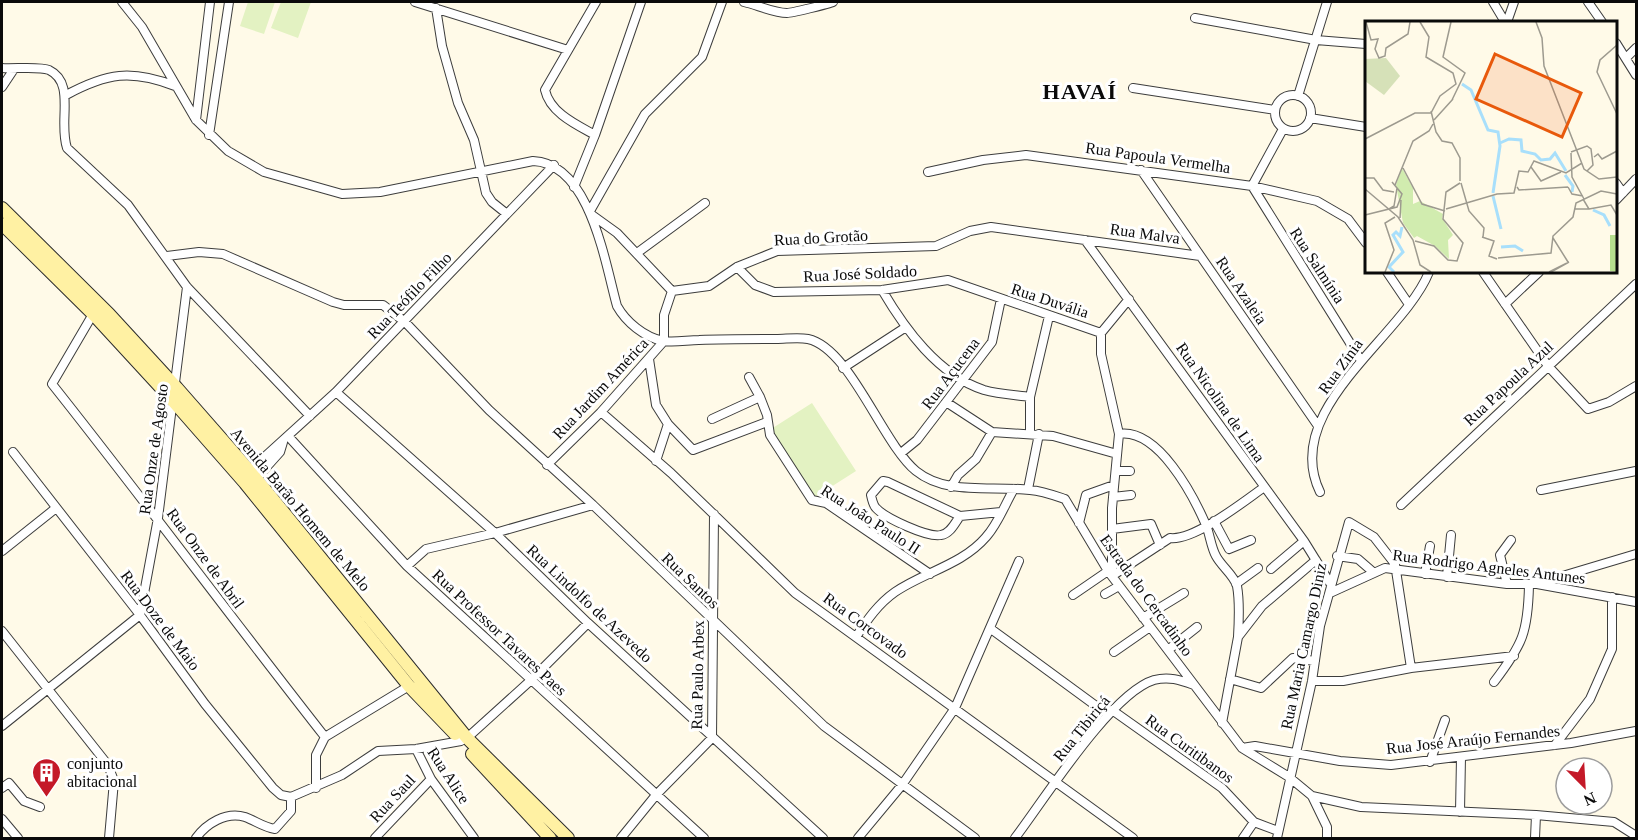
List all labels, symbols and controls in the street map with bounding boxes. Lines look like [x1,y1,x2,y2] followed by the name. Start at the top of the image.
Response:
[1365,21,1617,273] inset map
[1042,79,1118,104] district label: HAVAÍ
[1084,139,1232,177] street label: Rua Papoula Vermelha
[1109,220,1181,247] street label: Rua Malva
[1287,224,1348,306] street label: Rua Salmínia
[774,227,869,248] street label: Rua do Grotão
[364,249,455,342] street label: Rua Teófilo Filho
[1213,253,1270,327] street label: Rua Azaleia
[803,262,917,285] street label: Rua José Soldado
[1009,280,1091,321] street label: Rua Duvália
[549,334,651,442] street label: Rua Jardim América
[918,334,984,413] street label: Rua Açucena
[1315,336,1366,397] street label: Rua Zínia
[1460,337,1557,430] street label: Rua Papoula Azul
[1173,339,1268,465] street label: Rua Nicolina de Lima
[136,383,172,516] street label: Rua Onze de Agosto
[227,424,374,594] street label: Avenida Barão Homem de Melo
[818,481,923,558] street label: Rua João Paulo II
[164,505,248,612] street label: Rua Onze de Abril
[1097,531,1196,659] street label: Estrada do Cercadinho
[524,541,656,666] street label: Rua Lindolfo de Azevedo
[1391,546,1586,588] street label: Rua Rodrigo Agneles Antunes
[659,549,723,612] street label: Rua Santos
[1278,561,1330,731] street label: Rua Maria Camargo Diniz
[429,566,570,699] street label: Rua Professor Tavares Paes
[118,567,204,673] street label: Rua Doze de Maio
[820,589,911,662] street label: Rua Corcovado
[688,620,707,730] street label: Rua Paulo Arbex
[1050,692,1114,765] street label: Rua Tibiriçá
[1142,711,1237,786] street label: Rua Curitibanos
[1385,722,1561,758] street label: Rua José Araújo Fernandes
[424,744,473,807] street label: Rua Alice
[67,755,138,790] place label: conjunto abitacional
[30,756,62,798] building icon: conjunto abitacional
[1554,756,1614,816] north arrow
[366,771,419,825] street label: Rua Saul
[1581,789,1599,810] text: N

